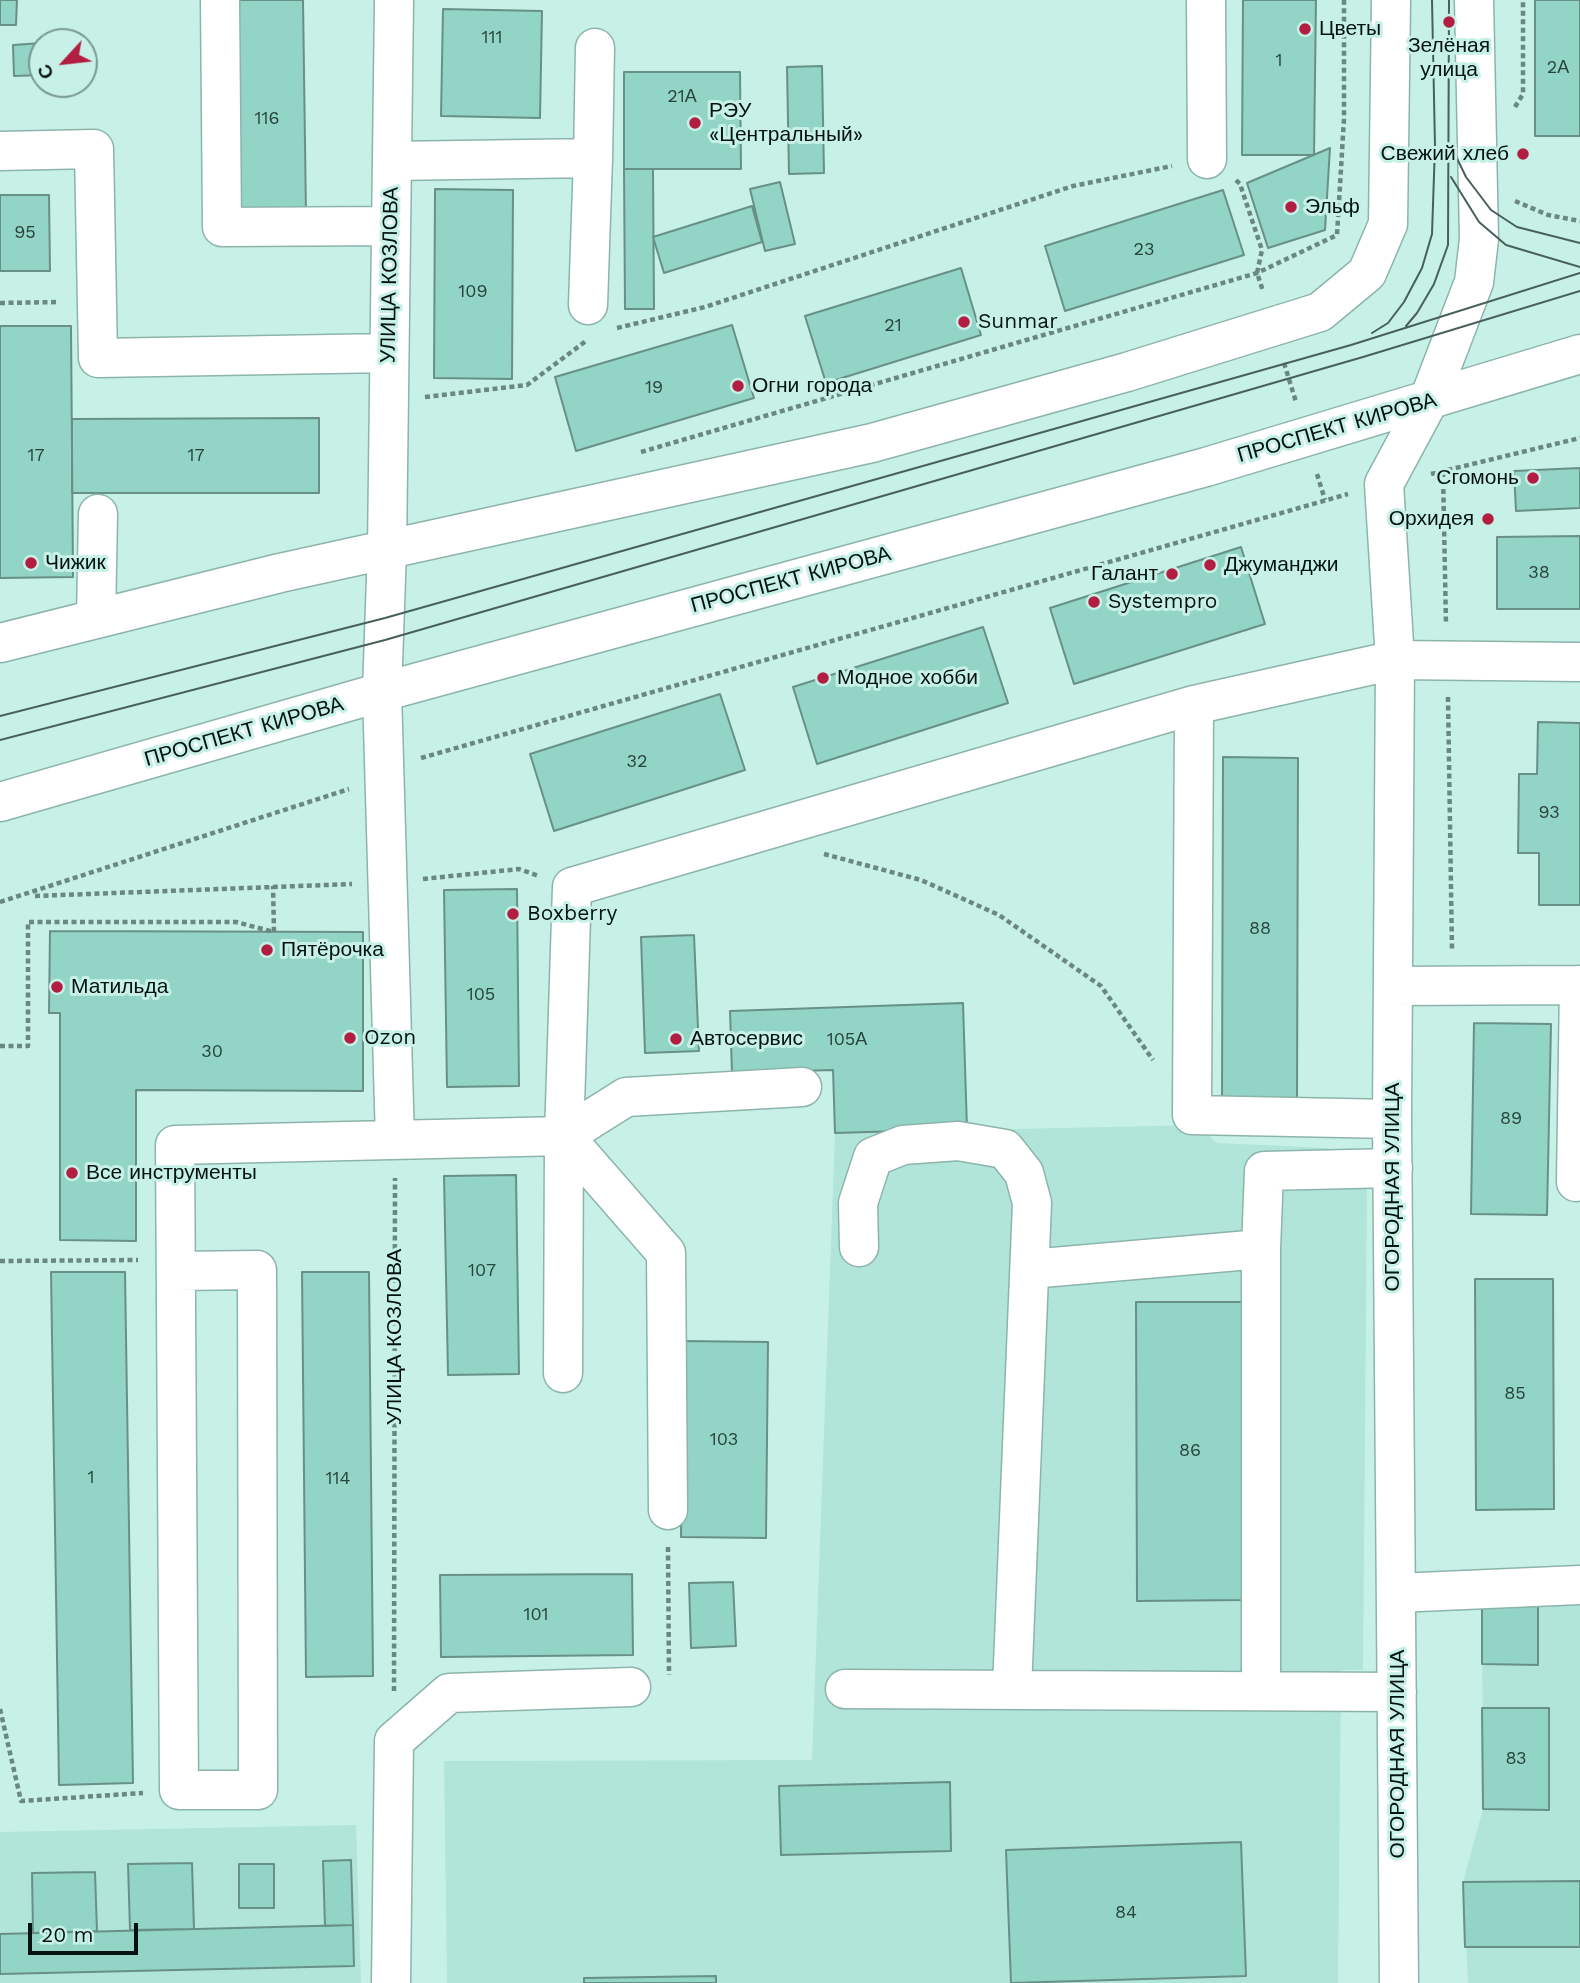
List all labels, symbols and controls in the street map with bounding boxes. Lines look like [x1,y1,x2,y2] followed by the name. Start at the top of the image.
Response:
[1441,14,1457,30] marker: Зелёная улица
[1319,16,1381,42] place label: Цветы
[1297,21,1313,37] marker: Цветы
[481,27,503,49] house number: 111
[28,28,98,98] north arrow
[1408,33,1490,83] place label: Зелёная улица
[1275,50,1283,72] house number: 1
[1547,57,1569,79] house number: 2А
[32,61,59,83] text: С
[667,86,697,108] house number: 21А
[709,98,863,148] place label: РЭУ «Центральный»
[255,108,279,130] house number: 116
[687,115,703,131] marker: РЭУ «Центральный»
[1381,141,1509,167] place label: Свежий хлеб
[1515,146,1531,162] marker: Свежий хлеб
[376,187,404,363] street label: УЛИЦА КОЗЛОВА
[1305,194,1360,220] place label: Эльф
[1283,199,1299,215] marker: Эльф
[14,222,36,244] house number: 95
[1134,239,1154,261] house number: 23
[458,281,488,303] house number: 109
[978,309,1058,335] place label: Sunmar
[956,314,972,330] marker: Sunmar
[884,315,902,337] house number: 21
[752,373,872,399] place label: Огни города
[645,377,663,399] house number: 19
[730,378,746,394] marker: Огни города
[1235,387,1439,469] street label: ПРОСПЕКТ КИРОВА
[27,445,45,467] house number: 17
[187,445,205,467] house number: 17
[1436,465,1519,491] place label: Сгомонь
[1525,470,1541,486] marker: Сгомонь
[1389,506,1474,532] place label: Орхидея
[1480,511,1496,527] marker: Орхидея
[688,541,894,619] street label: ПРОСПЕКТ КИРОВА
[45,550,106,576] place label: Чижик
[1224,552,1339,578] place label: Джуманджи
[23,555,39,571] marker: Чижик
[1202,557,1218,573] marker: Джуманджи
[1091,561,1158,587] place label: Галант
[1528,562,1550,584] house number: 38
[1164,566,1180,582] marker: Галант
[1108,589,1217,615] place label: Systempro
[1086,594,1102,610] marker: Systempro
[837,665,978,691] place label: Модное хобби
[815,670,831,686] marker: Модное хобби
[142,691,346,773] street label: ПРОСПЕКТ КИРОВА
[627,751,647,773] house number: 32
[1538,802,1560,824] house number: 93
[527,901,617,927] place label: Boxberry
[505,906,521,922] marker: Boxberry
[1249,918,1271,940] house number: 88
[281,937,384,963] place label: Пятёрочка
[259,942,275,958] marker: Пятёрочка
[71,974,168,1000] place label: Матильда
[49,979,65,995] marker: Матильда
[467,984,495,1006] house number: 105
[364,1025,416,1051] place label: Ozon
[690,1026,803,1052] place label: Автосервис
[827,1029,867,1051] house number: 105А
[342,1030,358,1046] marker: Ozon
[668,1031,684,1047] marker: Автосервис
[201,1041,223,1063] house number: 30
[1380,1082,1406,1292] street label: ОГОРОДНАЯ УЛИЦА
[1500,1108,1522,1130] house number: 89
[86,1160,257,1186] place label: Все инструменты
[64,1165,80,1181] marker: Все инструменты
[382,1249,408,1425] street label: УЛИЦА КОЗЛОВА
[468,1260,496,1282] house number: 107
[1504,1383,1526,1405] house number: 85
[710,1429,738,1451] house number: 103
[1179,1440,1201,1462] house number: 86
[87,1467,95,1489] house number: 1
[325,1468,351,1490] house number: 114
[523,1604,549,1626] house number: 101
[1385,1649,1411,1859] street label: ОГОРОДНАЯ УЛИЦА
[1505,1748,1527,1770] house number: 83
[1115,1902,1137,1924] house number: 84
[32,1910,142,1954] scale bar
[41,1922,93,1947] text: 20 m

